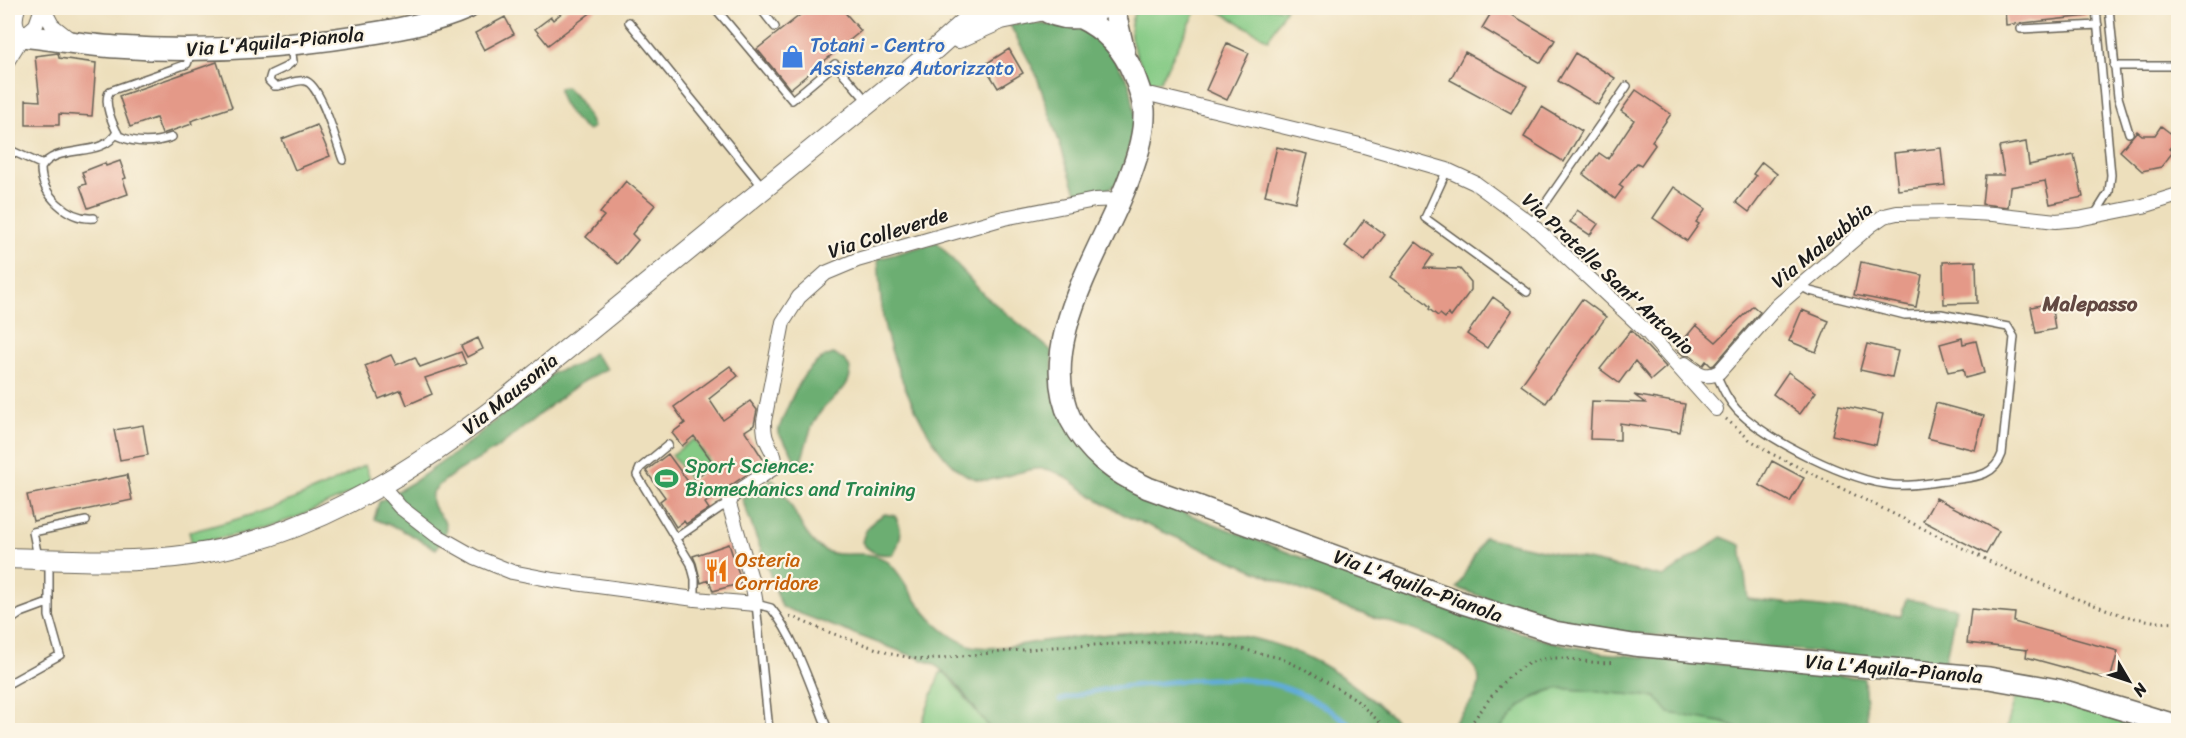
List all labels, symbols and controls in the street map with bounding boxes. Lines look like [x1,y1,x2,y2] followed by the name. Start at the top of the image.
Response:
[185,17,365,67] street label: Via L'Aquila-Pianola
[809,28,1014,86] place label: Totani - Centro Assistenza Autorizzato
[779,43,805,69] shop icon: Totani - Centro Assistenza Autorizzato
[1513,184,1703,364] street label: Via Pratelle Sant'Antonio
[1763,193,1881,297] street label: Via Maleubbia
[823,197,953,269] street label: Via Colleverde
[2041,285,2138,323] district label: Malepasso
[454,344,566,444] street label: Via Mausonia
[685,449,916,507] place label: Sport Science: Biomechanics and Training
[654,465,680,491] sports icon: Sport Science: Biomechanics and Training
[1328,539,1508,633] street label: Via L'Aquila-Pianola
[735,543,818,601] place label: Osteria Corridore
[704,558,730,584] restaurant icon: Osteria Corridore
[1804,644,1984,694] street label: Via L'Aquila-Pianola
[2099,651,2159,711] north arrow
[2125,676,2156,704] text: N

